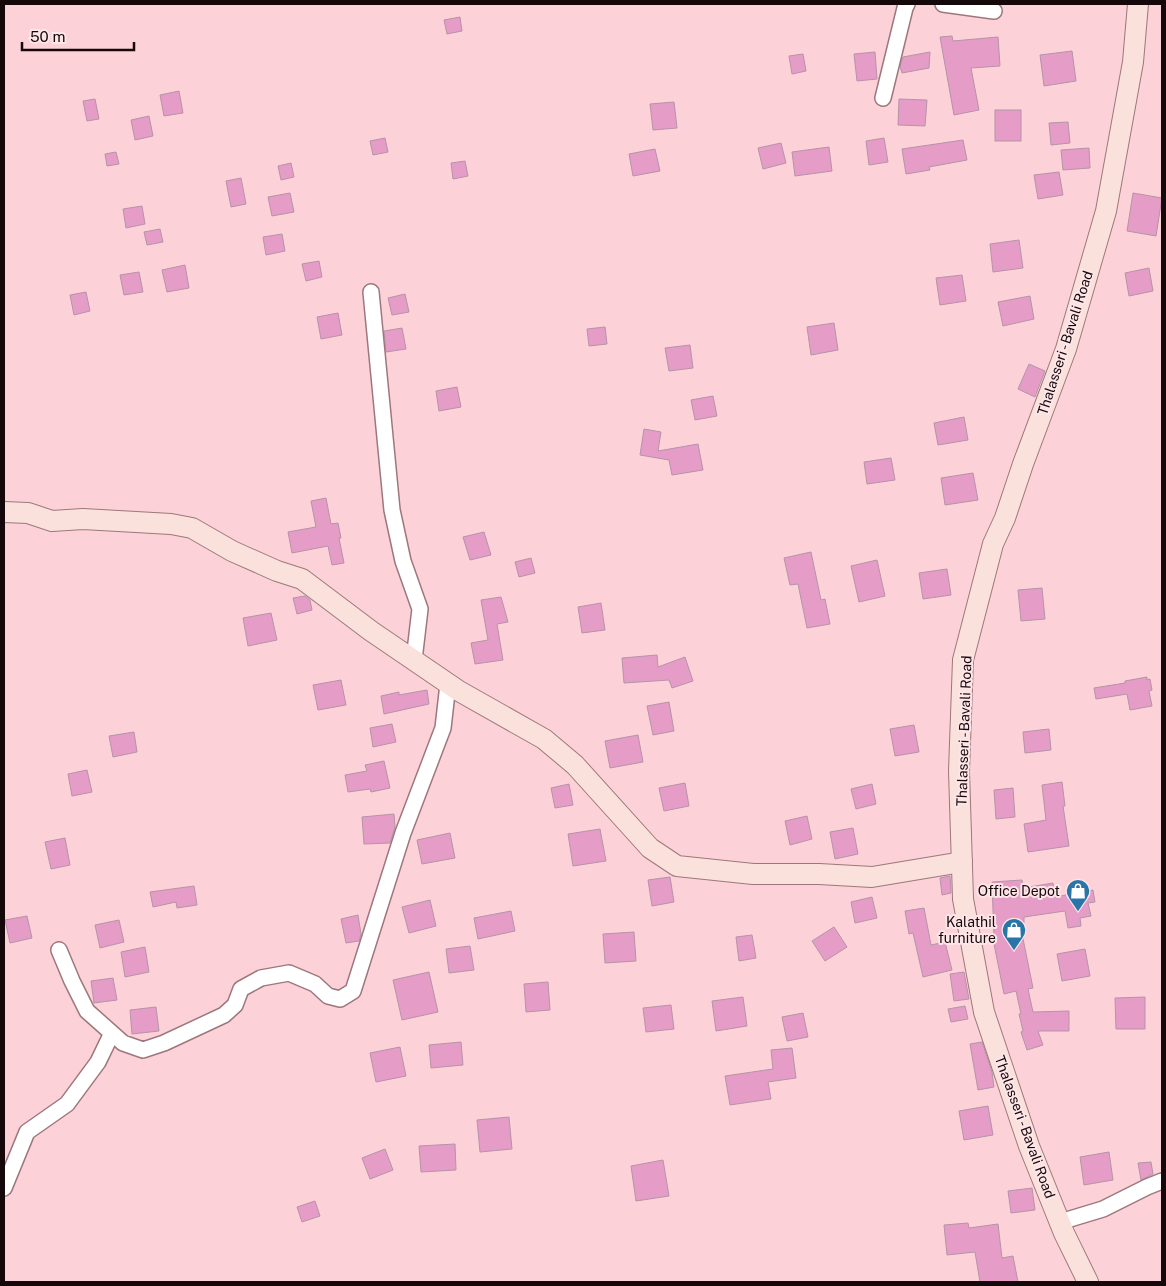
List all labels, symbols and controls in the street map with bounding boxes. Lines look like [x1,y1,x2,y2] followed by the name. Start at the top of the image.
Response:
[22,20,135,52] scale bar
[30,28,65,45] text: 50 m
[1034,269,1096,417] street label: Thalasseri - Bavali Road
[953,655,975,807] street label: Thalasseri - Bavali Road
[1065,878,1091,912] shop icon: Office Depot
[978,883,1060,899] place label: Office Depot
[938,914,996,946] place label: Kalathil furniture
[1001,917,1027,951] shop icon: Kalathil furniture
[992,1053,1058,1201] street label: Thalasseri - Bavali Road

